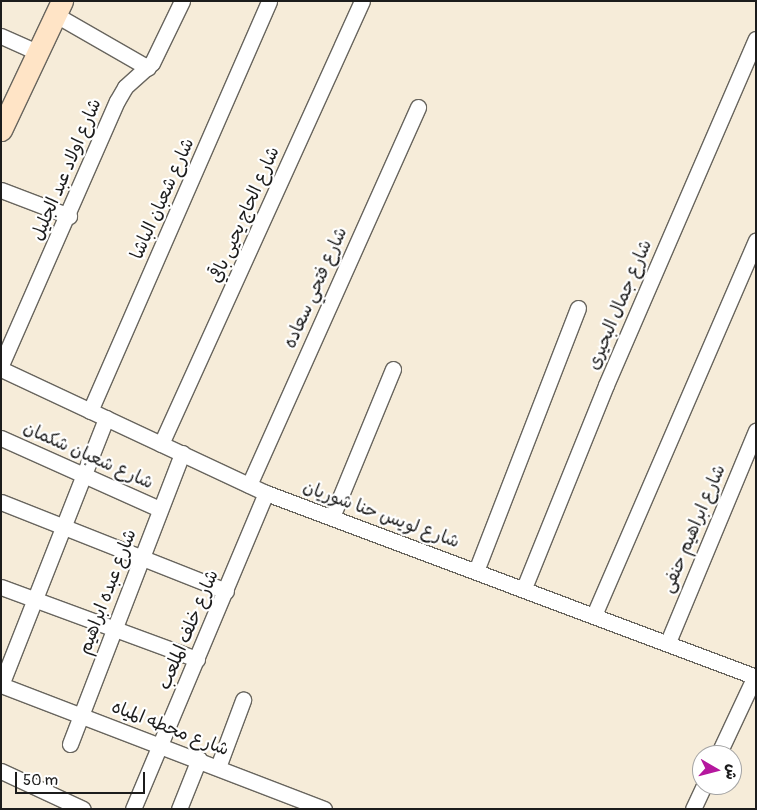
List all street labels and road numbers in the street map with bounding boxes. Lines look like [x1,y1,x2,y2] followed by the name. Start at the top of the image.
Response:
[27,96,107,244] street label: شارع اولاد عبد الجليل
[127,135,199,263] street label: شارع شعبان الباشا
[205,144,285,286] street label: شارع الحاج يحيى باقي
[280,224,352,352] street label: شارع فتحي سعاده
[583,237,657,373] street label: شارع جمال البحيرى
[20,418,156,494] street label: شارع شعبان شكمان
[657,462,731,596] street label: شارع ابراهيم حنفى
[300,477,462,553] street label: شارع لويس حنا شوريان
[74,526,142,658] street label: شارع عبده ابراهيم
[154,567,224,693] street label: شارع خلف الملعب
[108,697,232,761] street label: شارع محطه المياه

